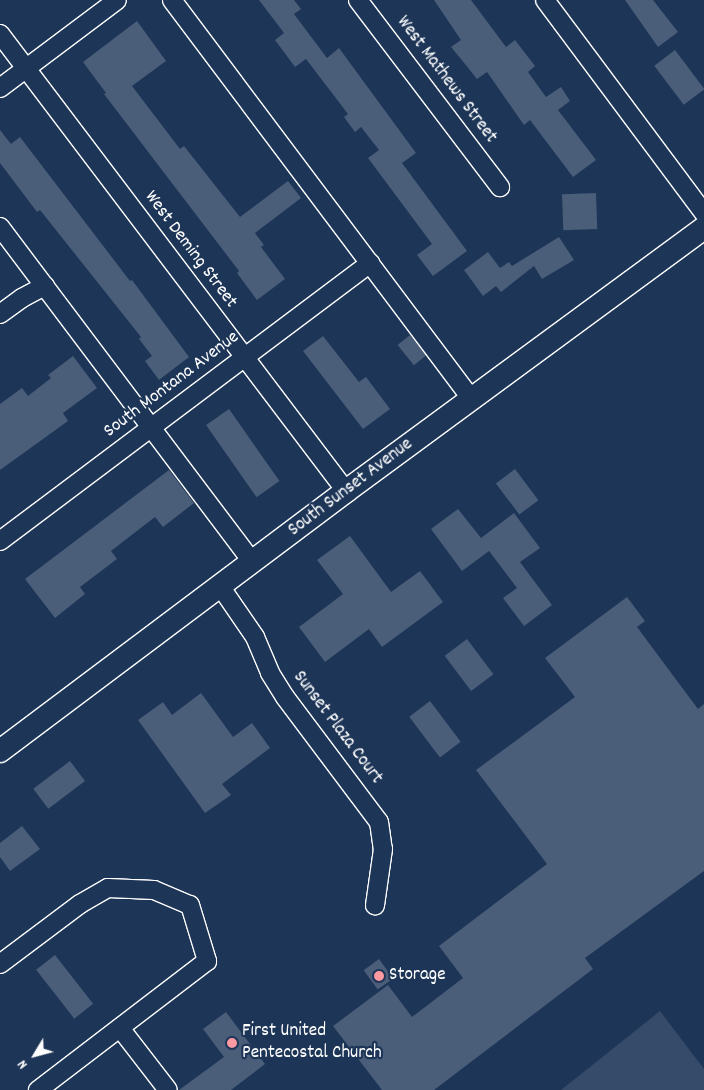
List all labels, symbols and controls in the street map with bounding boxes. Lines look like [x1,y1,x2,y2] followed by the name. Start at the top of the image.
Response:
[391,12,501,148] street label: West Mathews Street
[138,187,242,313] street label: West Deming Street
[100,327,244,443] street label: South Montana Avenue
[284,434,418,542] street label: South Sunset Avenue
[287,667,387,789] street label: Sunset Plaza Court
[389,965,445,987] place label: Storage
[373,970,385,982] marker: Storage
[242,1021,382,1065] place label: First United Pentecostal Church
[10,1030,60,1080] north arrow
[226,1037,238,1049] marker: First United Pentecostal Church
[13,1055,33,1073] text: N

